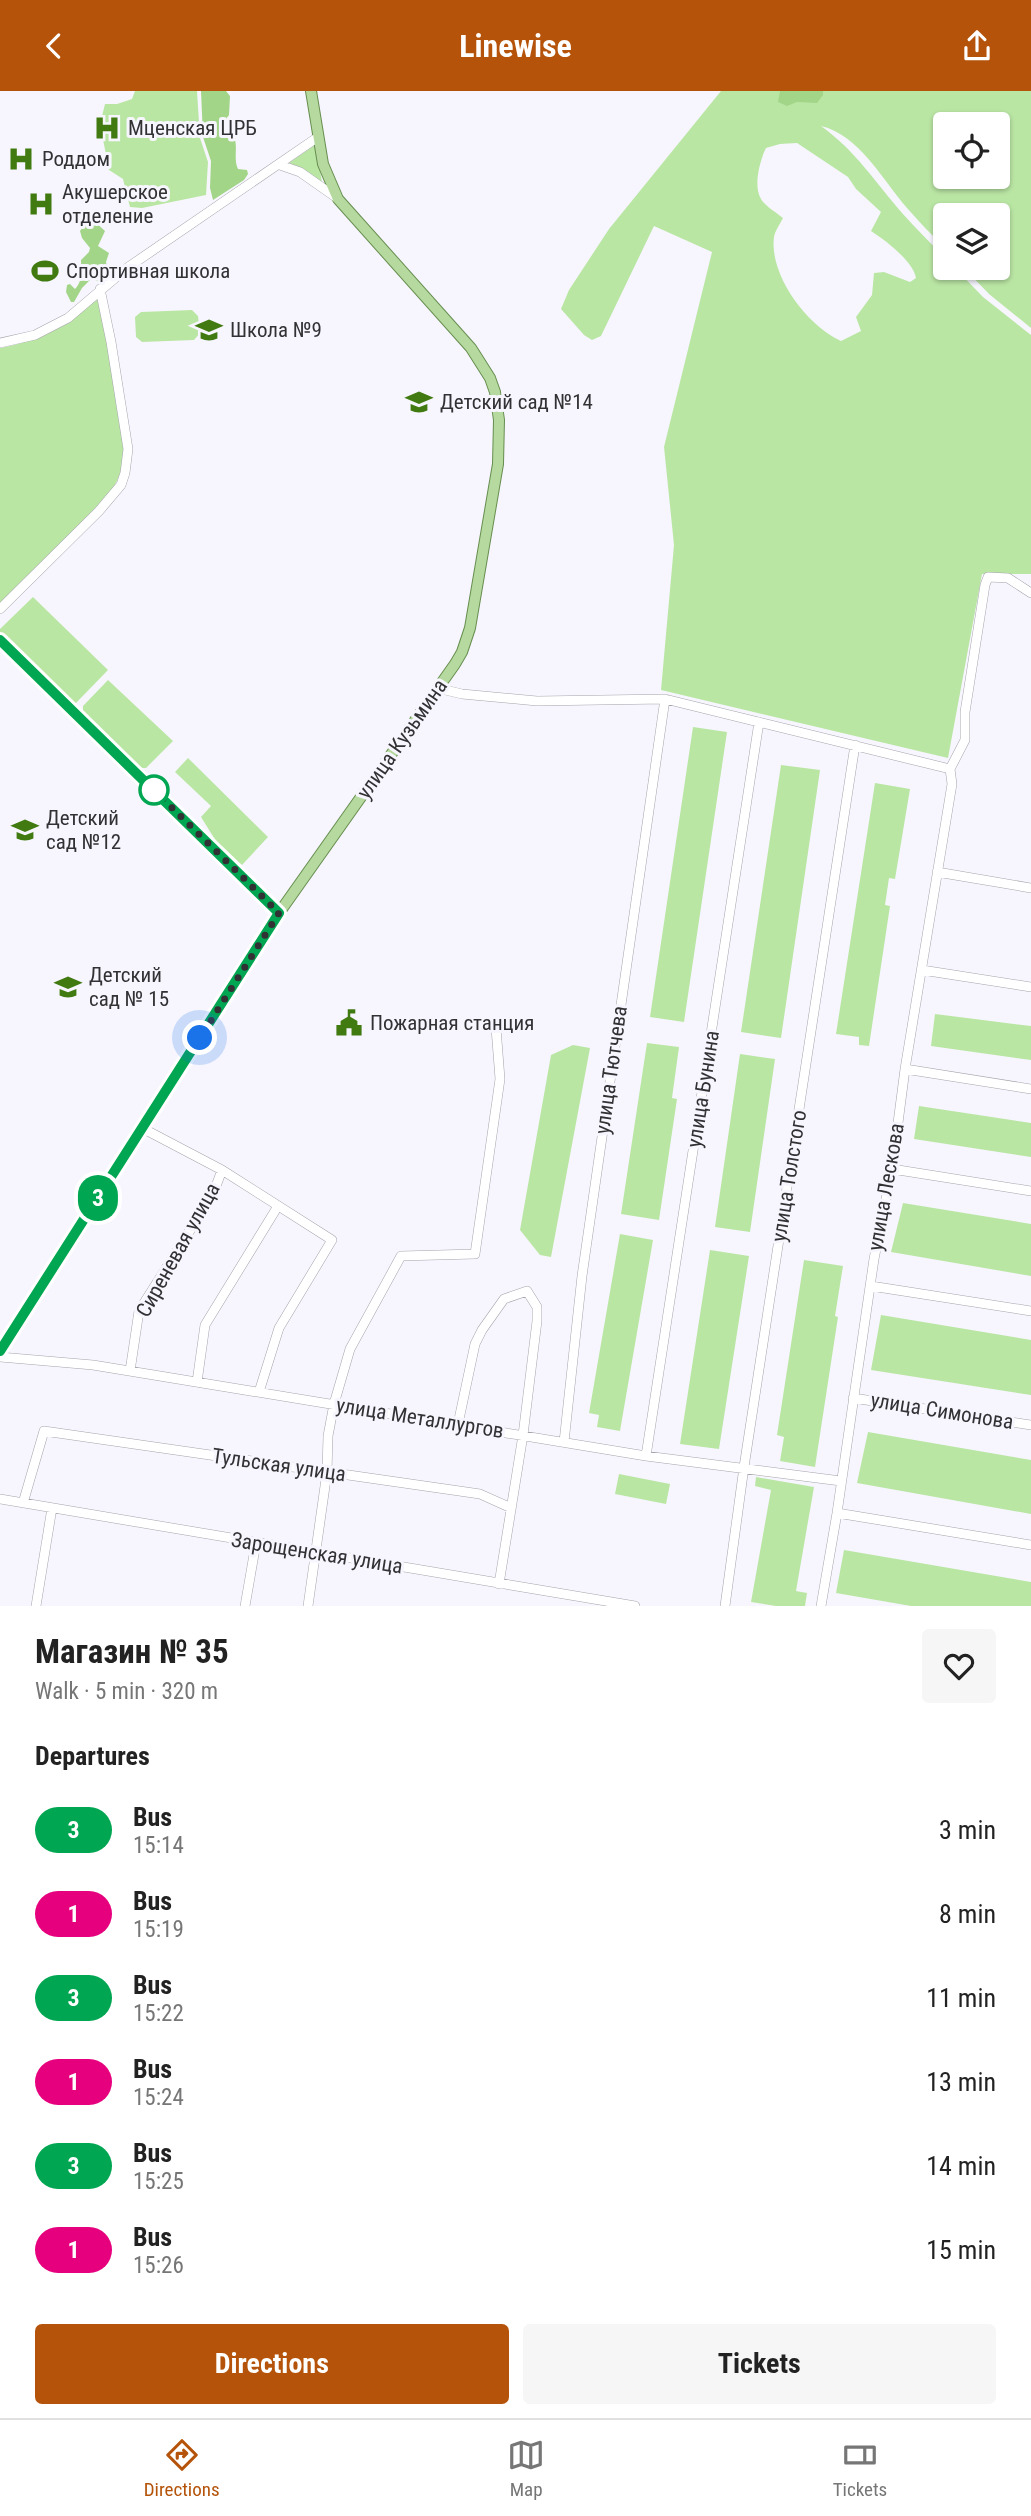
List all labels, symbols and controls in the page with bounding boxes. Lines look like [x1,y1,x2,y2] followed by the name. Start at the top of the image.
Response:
[35,27,73,65] icon: back
[459,27,572,65] text: Linewise
[958,27,996,65] icon: share
[933,112,1010,280] map controls
[933,112,1010,189] button: locate
[92,113,122,143] hospital icon: Мценская ЦРБ
[128,116,257,140] place label: Мценская ЦРБ
[6,144,36,174] hospital icon: Роддом
[42,147,110,171] place label: Роддом
[62,180,168,228] place label: Акушерское отделение
[26,189,56,219] hospital icon: Акушерское отделение
[933,203,1010,280] button: layers
[30,256,60,286] sports icon: Спортивная школа
[66,259,230,283] place label: Спортивная школа
[194,315,224,345] school or university icon: Школа №9
[230,318,322,342] place label: Школа №9
[404,387,434,417] school or university icon: Детский сад №14
[440,390,593,414] place label: Детский сад №14
[352,675,452,803] street label: улица Кузьмина
[139,775,169,805] unlabelled marker
[46,806,121,854] place label: Детский сад №12
[10,815,40,845] school or university icon: Детский сад №12
[89,963,169,1011] place label: Детский сад № 15
[53,972,83,1002] school or university icon: Детский сад № 15
[590,1004,632,1136] street label: улица Тютчева
[334,1008,364,1038] public building icon: Пожарная станция
[370,1011,534,1035] place label: Пожарная станция
[182,1020,217,1055] your location
[682,1029,724,1149] street label: улица Бунина
[767,1108,811,1244] street label: улица Толстого
[863,1121,909,1253] street label: улица Лескова
[75,1175,121,1221] line badge: 3
[131,1179,225,1321] street label: Сиреневая улица
[92,1184,104,1212] text: 3
[869,1388,1015,1434] street label: улица Симонова
[335,1393,505,1443] street label: улица Металлургов
[211,1444,347,1486] street label: Тульская улица
[230,1528,404,1578] street label: Зарощенская улица
[922,1629,996,1703] button: heart
[35,1632,229,1671] text: Магазин № 35
[35,1678,218,1705] text: Walk · 5 min · 320 m
[35,1741,150,1771] text: Departures
[133,1802,172,1832] text: Bus
[939,1815,996,1845] text: 3 min
[67,1816,80,1844] text: 3
[133,1832,184,1859] text: 15:14
[133,1886,172,1916] text: Bus
[939,1899,996,1929] text: 8 min
[67,1900,80,1928] text: 1
[133,1916,184,1943] text: 15:19
[133,1970,172,2000] text: Bus
[926,1983,996,2013] text: 11 min
[67,1984,80,2012] text: 3
[133,2000,184,2027] text: 15:22
[133,2054,172,2084] text: Bus
[926,2067,996,2097] text: 13 min
[67,2068,80,2096] text: 1
[133,2084,184,2111] text: 15:24
[133,2138,172,2168] text: Bus
[926,2151,996,2181] text: 14 min
[67,2152,80,2180] text: 3
[133,2168,184,2195] text: 15:25
[133,2222,172,2252] text: Bus
[926,2235,996,2265] text: 15 min
[67,2236,80,2264] text: 1
[133,2252,184,2279] text: 15:26
[35,2324,509,2404] button: Directions
[523,2324,996,2404] button: Tickets
[144,2436,220,2501] tab: Directions
[507,2436,545,2501] tab: Map
[833,2436,887,2501] tab: Tickets

